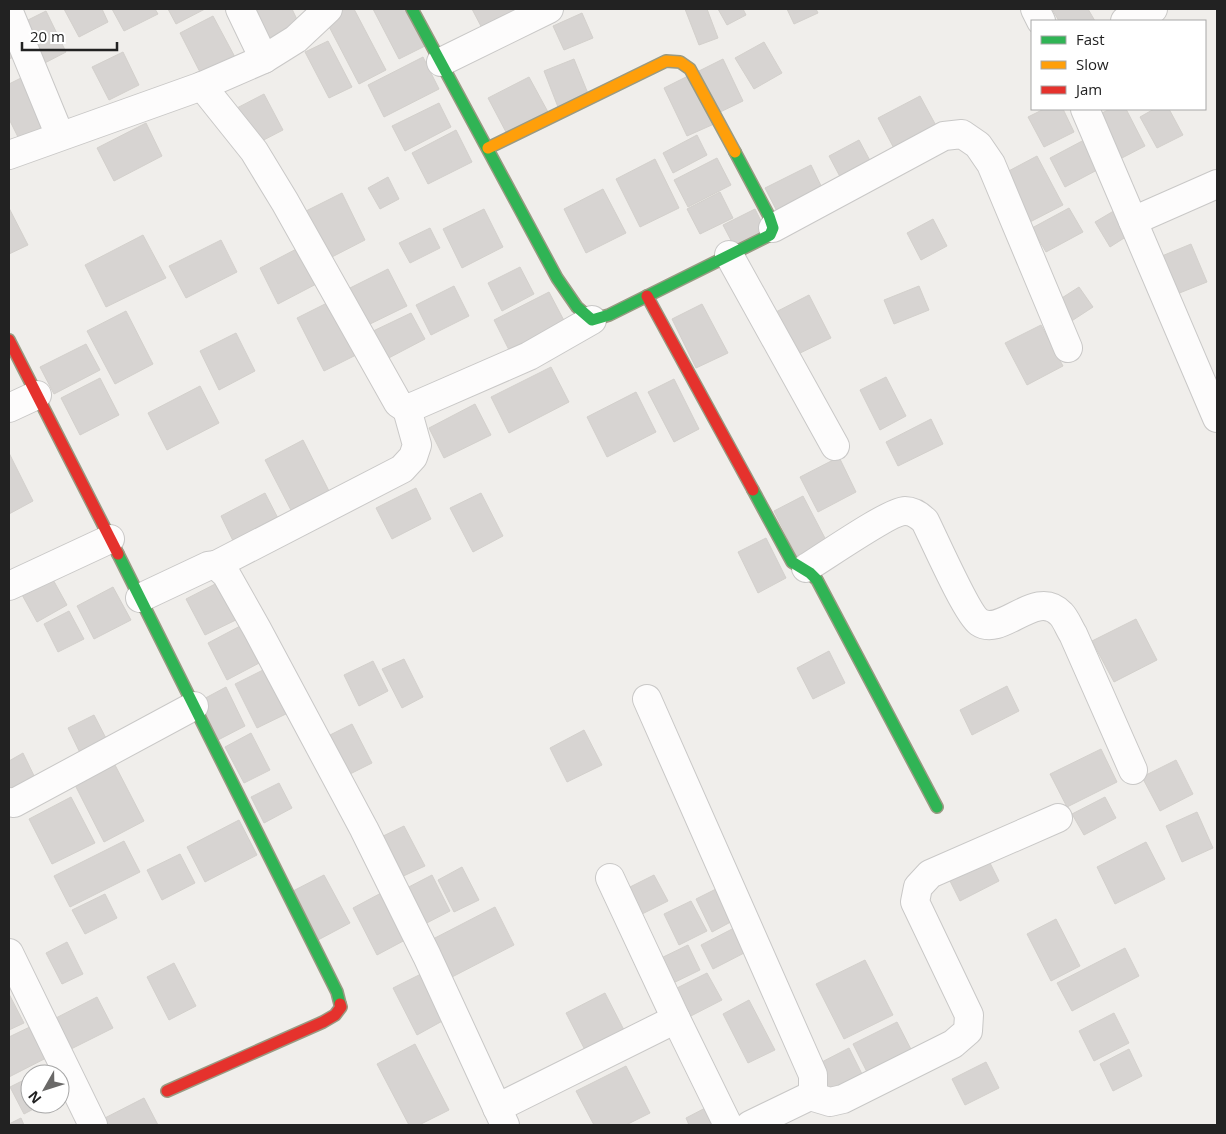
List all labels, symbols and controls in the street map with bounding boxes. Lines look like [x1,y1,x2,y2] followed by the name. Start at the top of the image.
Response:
[22,20,118,52] scale bar
[1031,20,1206,110] legend
[30,26,65,46] text: 20 m
[1076,29,1105,49] text: Fast
[1076,54,1109,74] text: Slow
[1074,79,1102,99] text: Jam
[20,1064,70,1114] north arrow
[24,1087,45,1108] text: N

